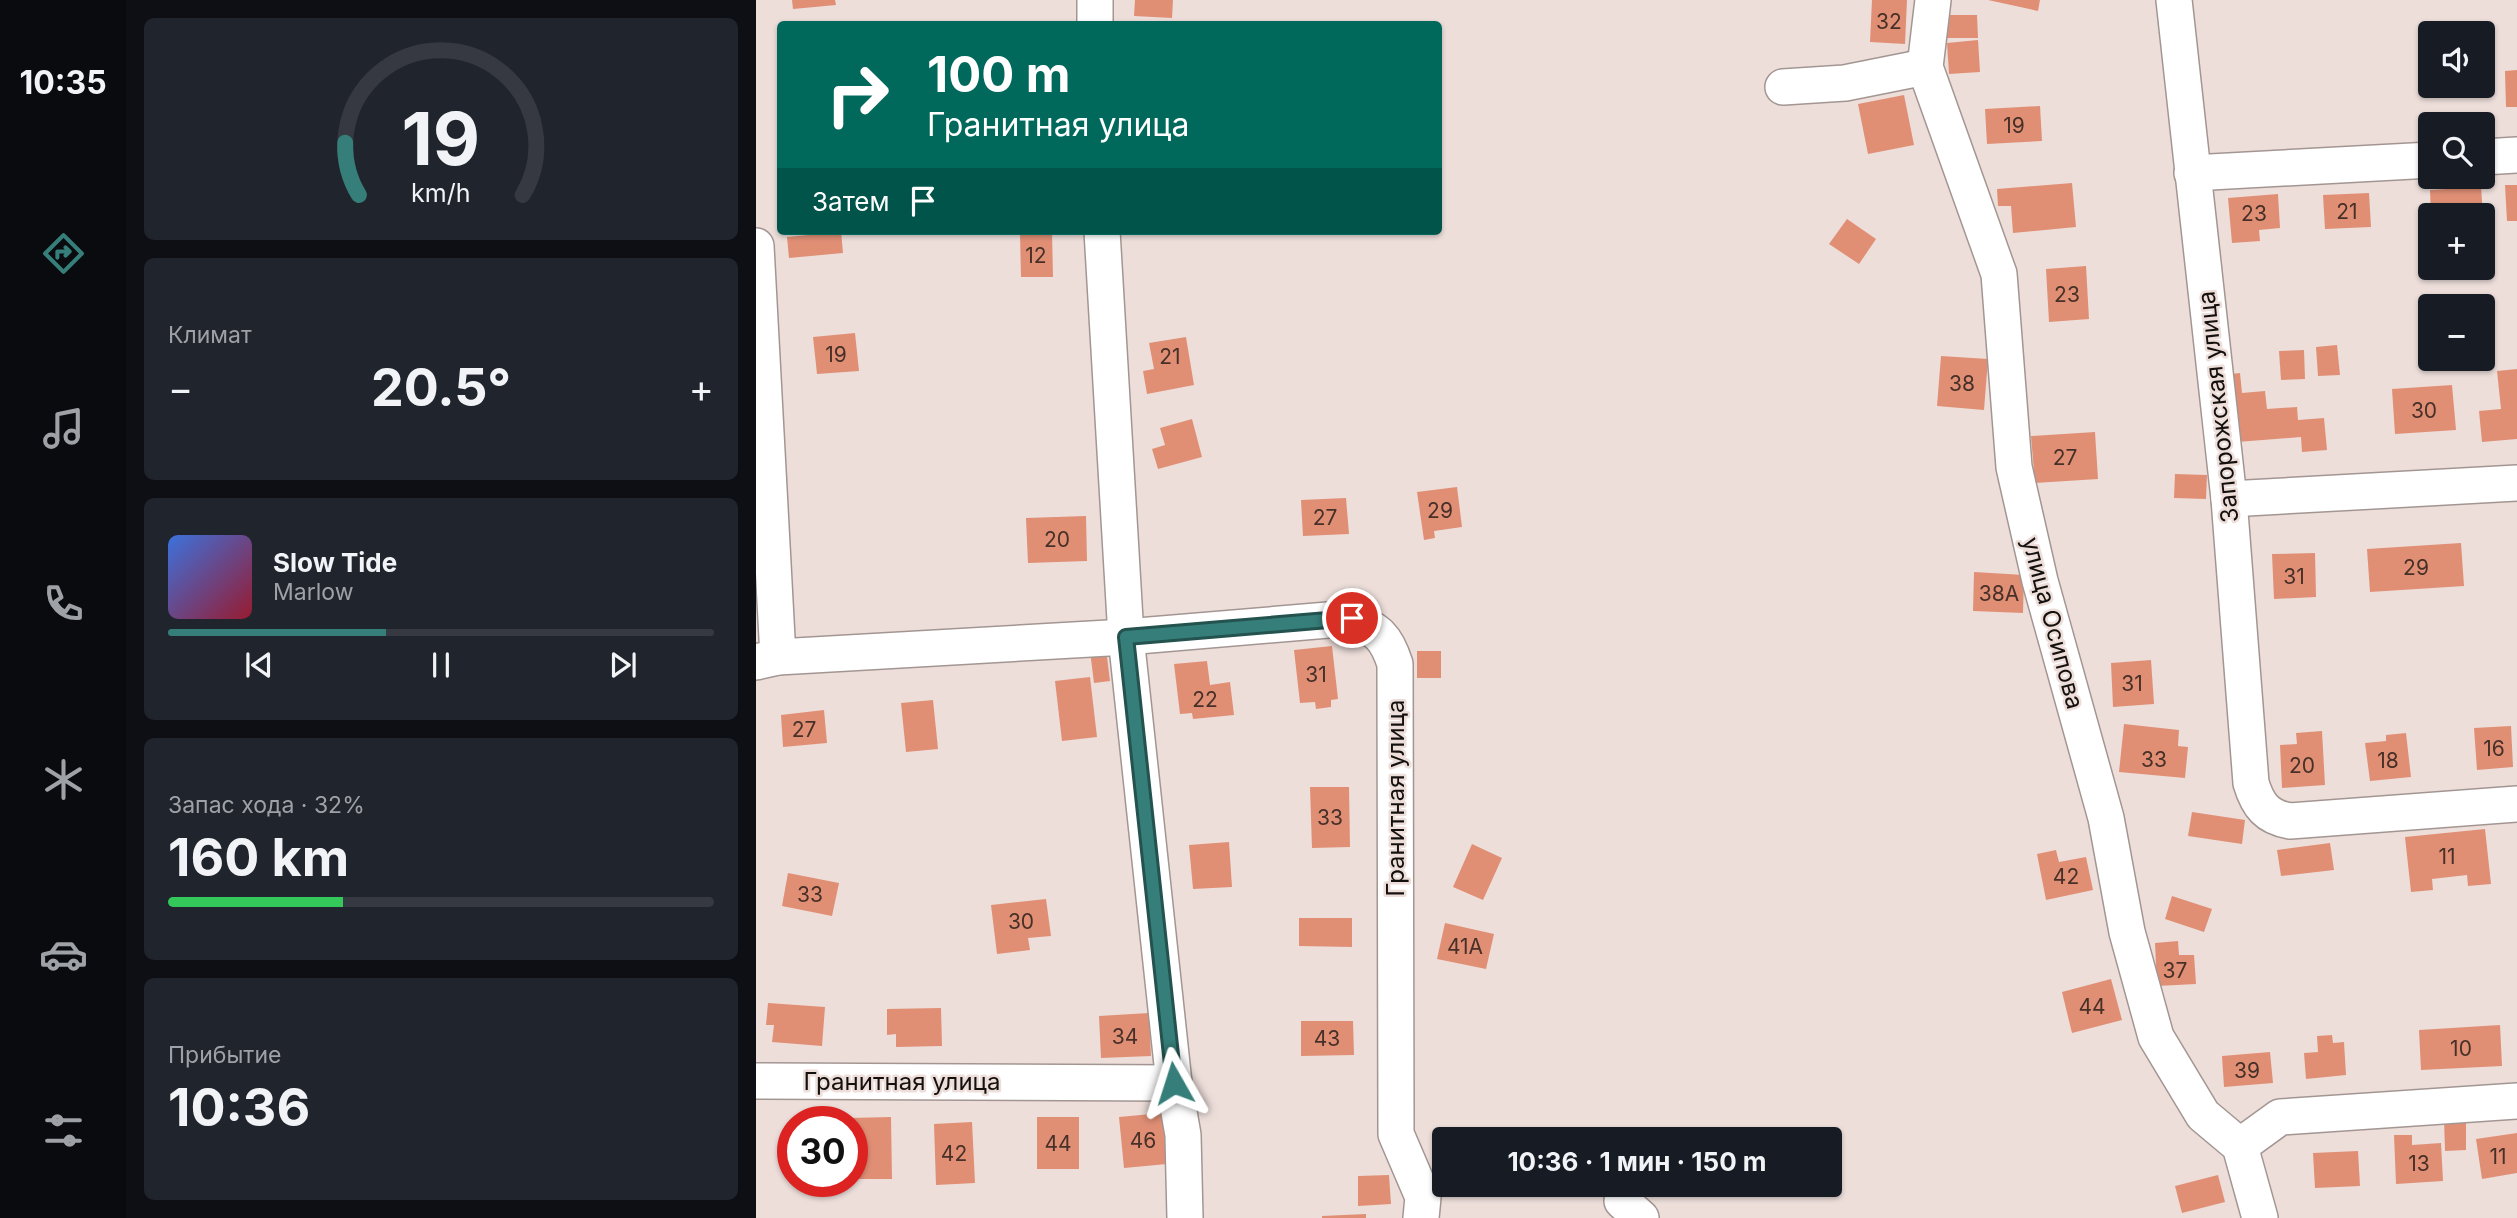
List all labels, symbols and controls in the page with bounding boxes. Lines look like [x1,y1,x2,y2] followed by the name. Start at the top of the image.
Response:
[1876,9,1902,34] house number: 32
[2418,21,2495,371] map controls
[2418,21,2495,98] button: sound
[927,45,1071,104] text: 100 m
[812,49,903,140] icon: right
[19,63,107,102] text: 10:35
[402,94,480,183] text: 19
[927,105,1189,144] text: Гранитная улица
[2418,112,2495,189] button: search
[2003,113,2025,138] house number: 19
[411,178,471,208] text: km/h
[904,182,942,220] icon: arrive
[812,186,890,217] text: Затем
[2336,199,2358,224] house number: 21
[2241,201,2267,226] house number: 23
[2418,203,2495,280] button: +
[39,229,88,278] icon: directions
[1025,243,1047,268] house number: 12
[2054,282,2080,307] house number: 23
[2191,290,2245,524] street label: Запорожская улица
[2418,294,2495,371] button: −
[168,321,252,349] text: Климат
[825,342,847,367] house number: 19
[1159,344,1181,369] house number: 21
[371,356,511,419] text: 20.5°
[168,365,193,411] text: −
[689,365,714,411] text: +
[1949,371,1975,396] house number: 38
[2411,398,2437,423] house number: 30
[39,404,88,453] icon: music
[2053,445,2077,470] house number: 27
[1427,498,1453,523] house number: 29
[1313,505,1337,530] house number: 27
[1044,527,1070,552] house number: 20
[2016,534,2090,712] street label: улица Осипова
[273,547,397,578] text: Slow Tide
[2403,555,2429,580] house number: 29
[2283,564,2305,589] house number: 31
[273,578,353,606] text: Marlow
[39,579,88,628] icon: phone
[1979,581,2019,606] house number: 38А
[1322,588,1382,648] pin
[1333,599,1371,637] icon: arrive
[240,646,278,684] icon: previous
[422,646,460,684] icon: pause
[604,646,642,684] icon: next
[1305,662,1327,687] house number: 31
[2121,671,2143,696] house number: 31
[1192,687,1218,712] house number: 22
[1381,700,1410,896] street label: Гранитная улица
[792,717,816,742] house number: 27
[2483,736,2505,761] house number: 16
[2141,747,2167,772] house number: 33
[2377,748,2399,773] house number: 18
[2289,753,2315,778] house number: 20
[39,755,88,804] icon: climate
[168,791,365,819] text: Запас хода · 32%
[1317,805,1343,830] house number: 33
[168,826,349,889] text: 160 km
[2438,844,2456,869] house number: 11
[2053,864,2079,889] house number: 42
[797,882,823,907] house number: 33
[1008,909,1034,934] house number: 30
[39,930,88,979] icon: car
[1447,934,1483,959] house number: 41А
[2163,958,2187,983] house number: 37
[2078,994,2106,1019] house number: 44
[1112,1024,1138,1049] house number: 34
[1314,1026,1340,1051] house number: 43
[2450,1036,2472,1061] house number: 10
[168,1041,281,1069] text: Прибытие
[1137,1046,1211,1120] position arrow
[2234,1058,2260,1083] house number: 39
[804,1067,1000,1096] street label: Гранитная улица
[168,1076,310,1139] text: 10:36
[39,1106,88,1155] icon: filters
[777,1106,868,1197] speed limit sign: 30
[1130,1128,1156,1153] house number: 46
[1044,1131,1072,1156] house number: 44
[941,1141,967,1166] house number: 42
[2489,1144,2507,1169] house number: 11
[1507,1146,1767,1177] text: 10:36 · 1 мин · 150 m
[2408,1151,2430,1176] house number: 13

